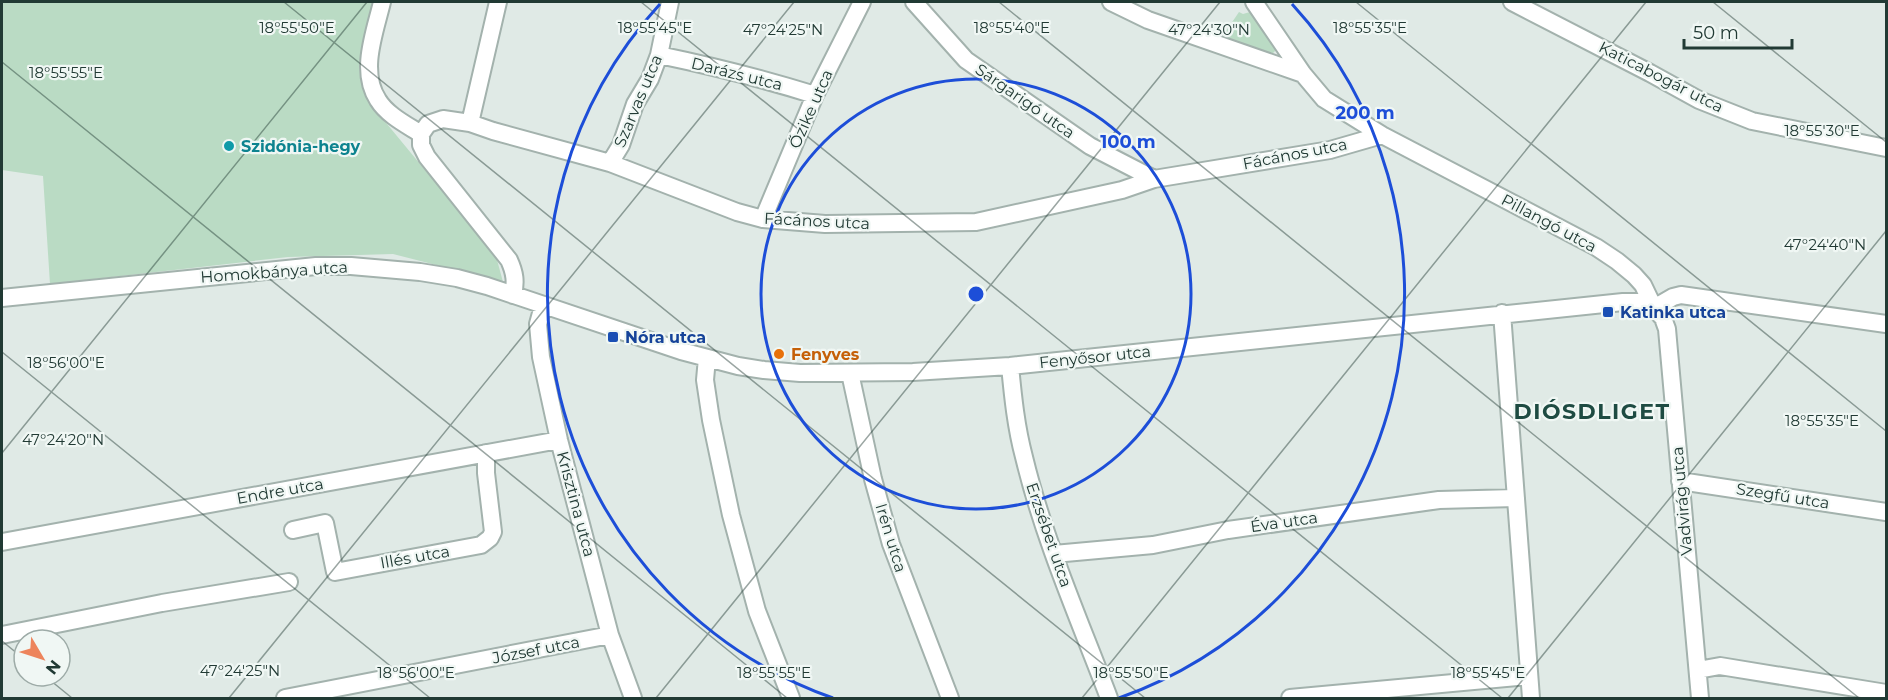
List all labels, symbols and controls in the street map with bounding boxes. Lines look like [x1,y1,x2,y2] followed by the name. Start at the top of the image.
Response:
[1684,12,1792,50] scale bar
[259,18,335,37] text: 18°55'50"E
[618,18,692,37] text: 18°55'45"E
[974,18,1050,37] text: 18°55'40"E
[1333,18,1407,37] text: 18°55'35"E
[743,20,823,39] text: 47°24'25"N
[1168,20,1250,39] text: 47°24'30"N
[1693,22,1739,44] text: 50 m
[1596,37,1726,117] street label: Katicabogár utca
[610,52,666,150] street label: Szarvas utca
[689,53,785,95] street label: Darázs utca
[972,60,1078,142] street label: Sárgarigó utca
[29,63,103,82] text: 18°55'55"E
[784,66,837,151] street label: Őzike utca
[1335,102,1395,124] text: 200 m
[1784,121,1860,140] text: 18°55'30"E
[1100,131,1156,153] text: 100 m
[1241,135,1349,173] street label: Fácános utca
[241,137,361,156] place label: Szidónia-hegy
[222,139,236,153] marker: Szidónia-hegy
[1498,190,1600,256] street label: Pillangó utca
[764,209,870,233] street label: Fácános utca
[1784,235,1866,254] text: 47°24'40"N
[200,257,348,287] street label: Homokbánya utca
[966,284,986,304] centre of rings
[1620,303,1726,322] place label: Katinka utca
[1601,305,1615,319] marker: Katinka utca
[625,328,706,347] place label: Nóra utca
[606,330,620,344] marker: Nóra utca
[1038,342,1152,372] street label: Fenyősor utca
[791,345,860,364] place label: Fenyves
[772,347,786,361] marker: Fenyves
[27,353,105,372] text: 18°56'00"E
[1514,398,1671,425] district label: DIÓSDLIGET
[1785,411,1859,430] text: 18°55'35"E
[22,430,104,449] text: 47°24'20"N
[1668,446,1696,556] street label: Vadvirág utca
[553,449,599,559] street label: Krisztina utca
[235,474,325,508] street label: Endre utca
[1735,479,1831,513] street label: Szegfű utca
[1022,480,1076,590] street label: Erzsébet utca
[872,501,910,575] street label: Irén utca
[1249,508,1319,536] street label: Éva utca
[379,542,451,572] street label: Illés utca
[12,628,72,688] north arrow
[490,632,581,668] street label: József utca
[42,656,65,678] text: N
[200,661,280,680] text: 47°24'25"N
[377,663,455,682] text: 18°56'00"E
[737,663,811,682] text: 18°55'55"E
[1093,663,1169,682] text: 18°55'50"E
[1451,663,1525,682] text: 18°55'45"E

